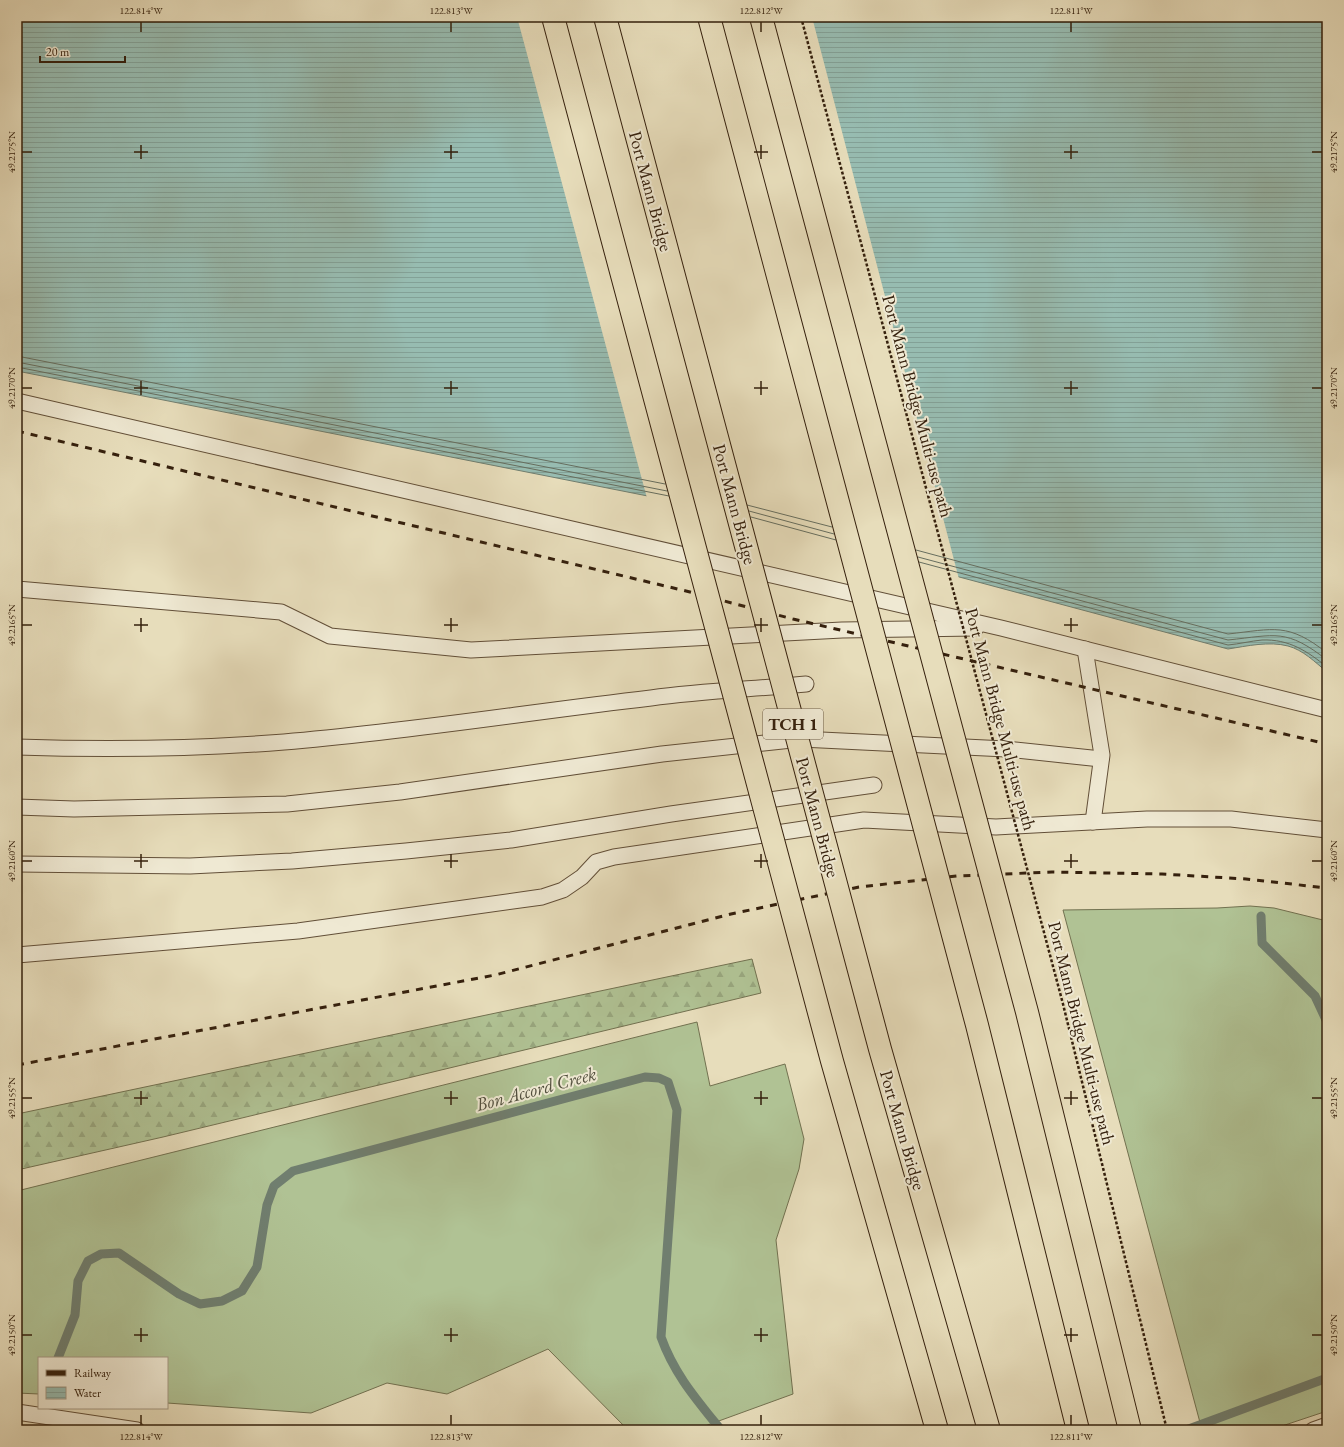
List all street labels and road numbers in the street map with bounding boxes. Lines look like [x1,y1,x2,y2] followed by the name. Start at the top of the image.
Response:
[624,128,678,254] street label: Port Mann Bridge
[877,292,959,520] street label: Port Mann Bridge Multi-use path
[708,441,762,567] street label: Port Mann Bridge
[960,605,1042,833] street label: Port Mann Bridge Multi-use path
[763,709,823,739] road number: TCH 1
[791,754,845,880] street label: Port Mann Bridge
[1043,919,1121,1147] street label: Port Mann Bridge Multi-use path
[875,1067,931,1193] street label: Port Mann Bridge

